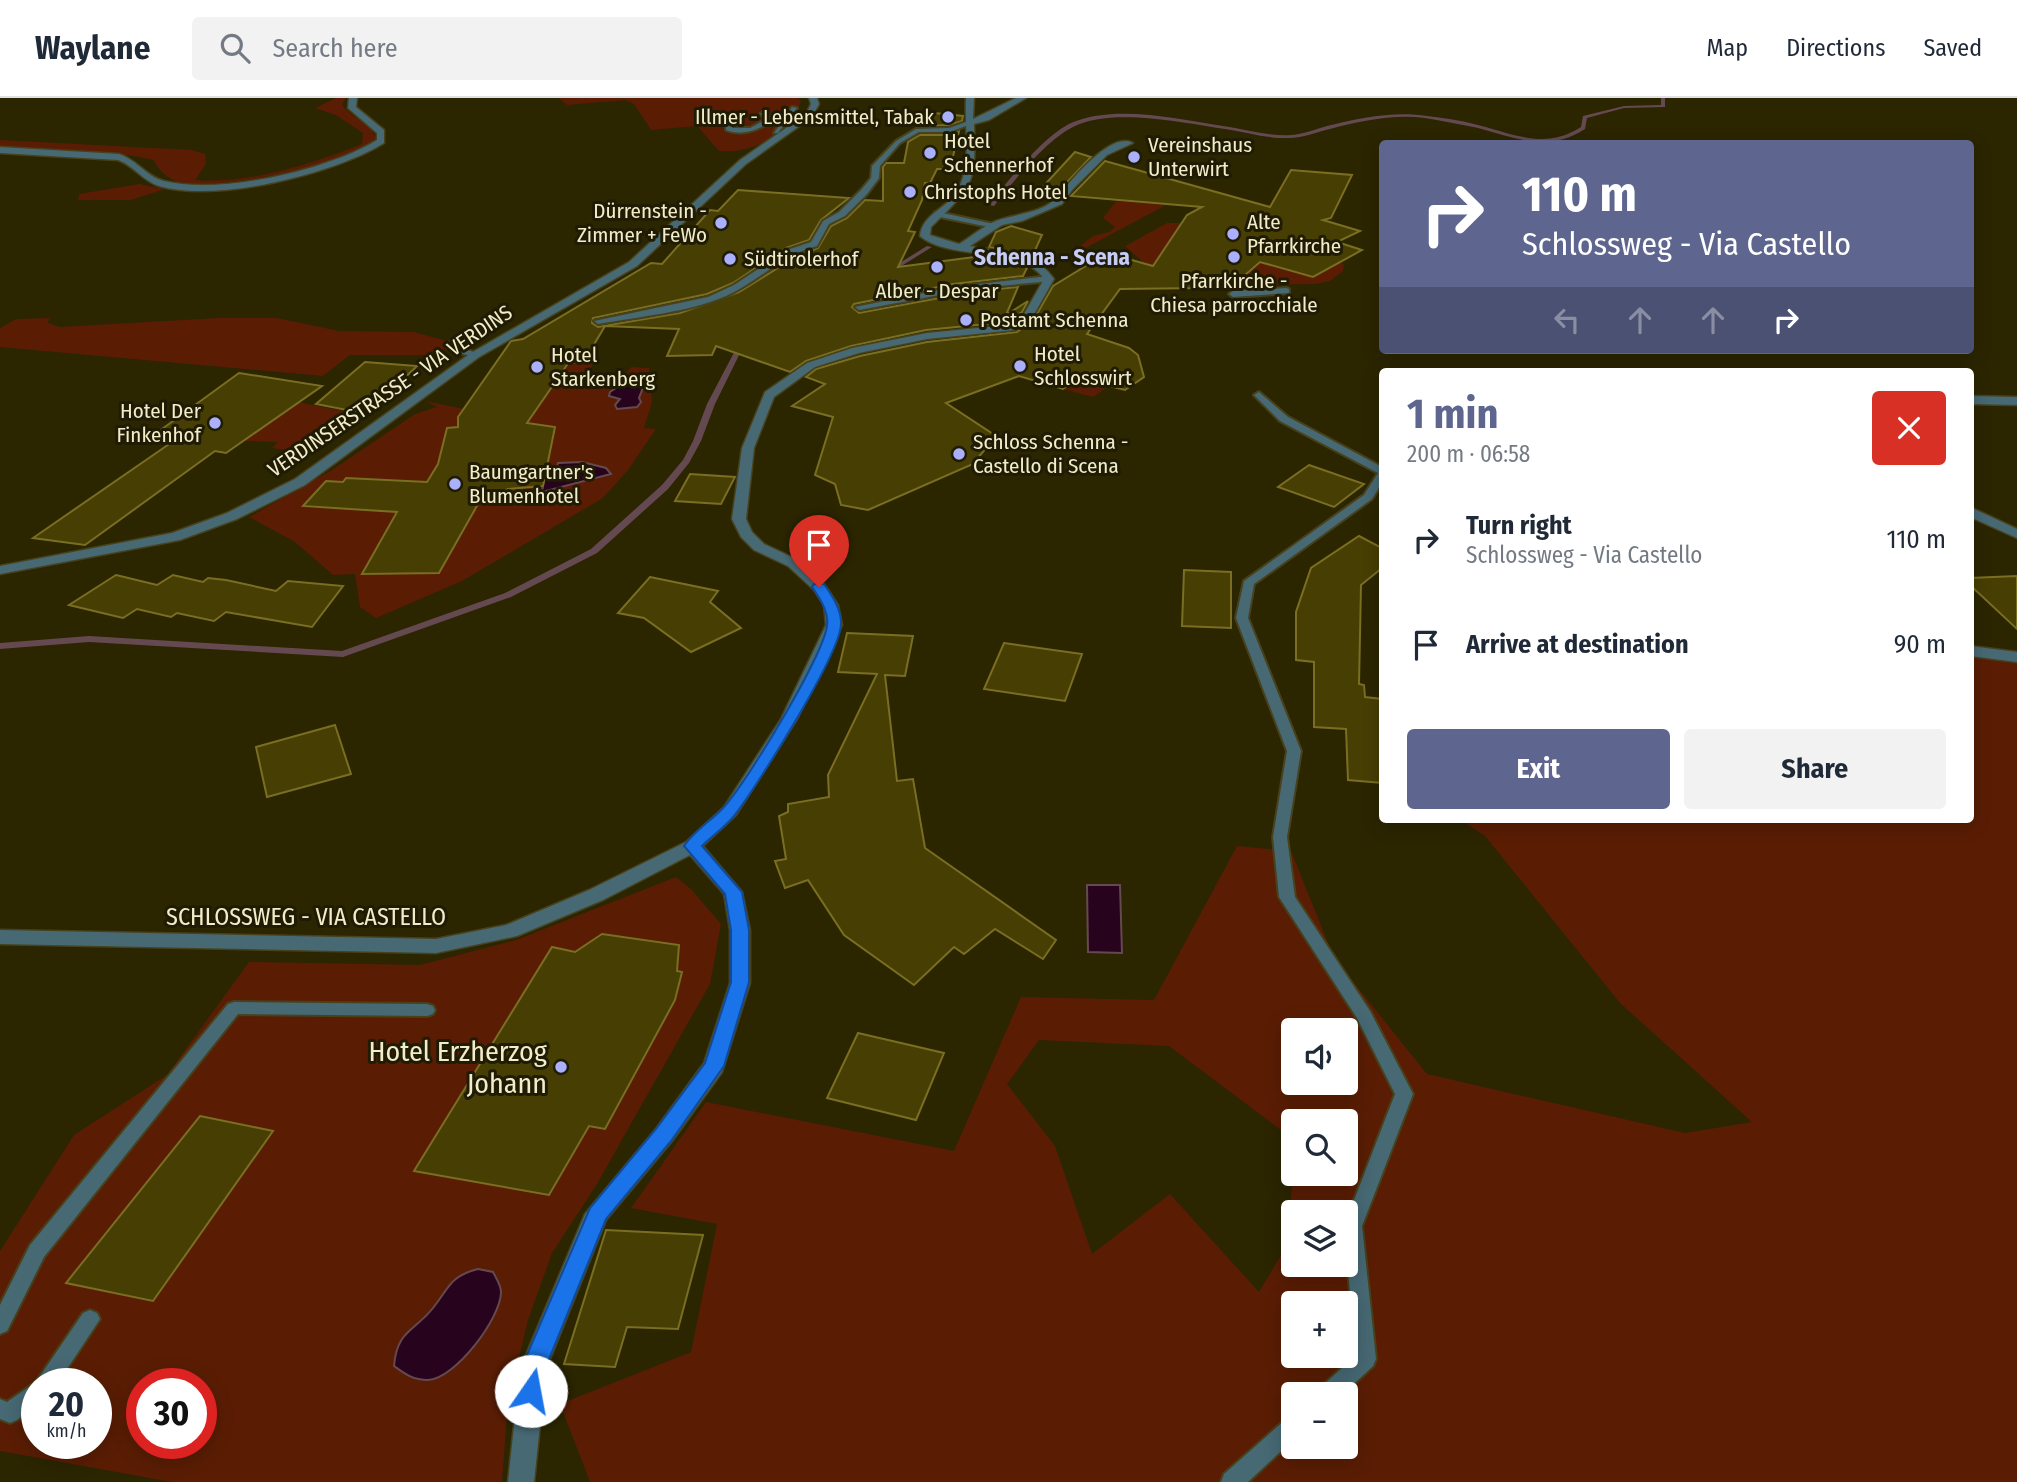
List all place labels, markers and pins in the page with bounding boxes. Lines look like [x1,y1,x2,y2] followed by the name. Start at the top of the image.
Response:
[695,104,934,130] place label: Illmer - Lebensmittel, Tabak
[940,109,956,125] marker: Illmer - Lebensmittel, Tabak
[944,128,1055,178] place label: Hotel Schennerhof
[1148,132,1252,182] place label: Vereinshaus Unterwirt
[922,145,938,161] marker: Hotel Schennerhof
[1126,149,1142,165] marker: Vereinshaus Unterwirt
[924,179,1068,205] place label: Christophs Hotel
[902,184,918,200] marker: Christophs Hotel
[577,198,707,248] place label: Dürrenstein - Zimmer + FeWo
[1247,209,1341,259] place label: Alte Pfarrkirche
[713,215,729,231] marker: Dürrenstein - Zimmer + FeWo
[1225,226,1241,242] marker: Alte Pfarrkirche
[744,246,860,272] place label: Südtirolerhof
[1226,249,1242,265] marker: Pfarrkirche - Chiesa parrocchiale
[722,251,738,267] marker: Südtirolerhof
[929,259,945,275] marker: Alber - Despar
[1150,268,1318,318] place label: Pfarrkirche - Chiesa parrocchiale
[875,278,999,304] place label: Alber - Despar
[980,307,1129,333] place label: Postamt Schenna
[958,312,974,328] marker: Postamt Schenna
[1034,341,1132,391] place label: Hotel Schlosswirt
[551,342,655,392] place label: Hotel Starkenberg
[1012,358,1028,374] marker: Hotel Schlosswirt
[529,359,545,375] marker: Hotel Starkenberg
[117,398,203,448] place label: Hotel Der Finkenhof
[207,415,223,431] marker: Hotel Der Finkenhof
[973,429,1129,479] place label: Schloss Schenna - Castello di Scena
[951,446,967,462] marker: Schloss Schenna - Castello di Scena
[469,459,594,509] place label: Baumgartner's Blumenhotel
[447,476,463,492] marker: Baumgartner's Blumenhotel
[789,515,849,587] pin
[369,1035,548,1100] place label: Hotel Erzherzog Johann
[553,1059,569,1075] marker: Hotel Erzherzog Johann

